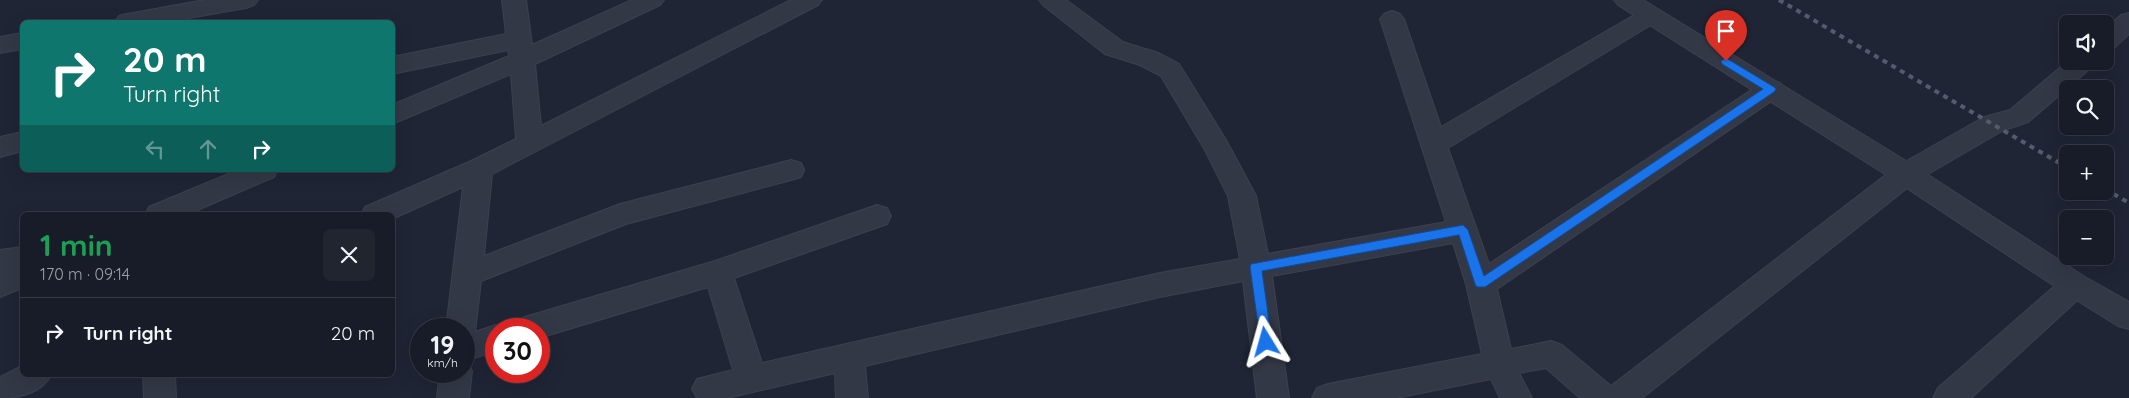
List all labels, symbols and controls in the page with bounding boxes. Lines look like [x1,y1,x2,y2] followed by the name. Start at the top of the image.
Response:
[1705,10,1747,61] pin
[2059,15,2114,265] map controls
[2059,15,2114,70] button: sound
[1712,17,1740,45] icon: arrive
[123,37,206,81] text: 20 m
[40,40,105,105] icon: right
[123,80,220,108] text: Turn right
[2059,80,2114,135] button: search
[141,135,169,163] icon: left
[194,135,222,163] icon: ahead
[247,135,275,163] icon: right
[2059,145,2114,200] button: +
[2059,210,2114,265] button: −
[40,226,113,264] text: 1 min
[323,229,375,281] button: close
[40,264,130,284] text: 170 m · 09:14
[1239,315,1291,367] position arrow
[485,318,550,383] speed limit sign: 30
[40,319,68,347] icon: right
[83,321,172,345] text: Turn right
[331,321,375,345] text: 20 m
[431,329,454,360] text: 19
[427,355,458,370] text: km/h

